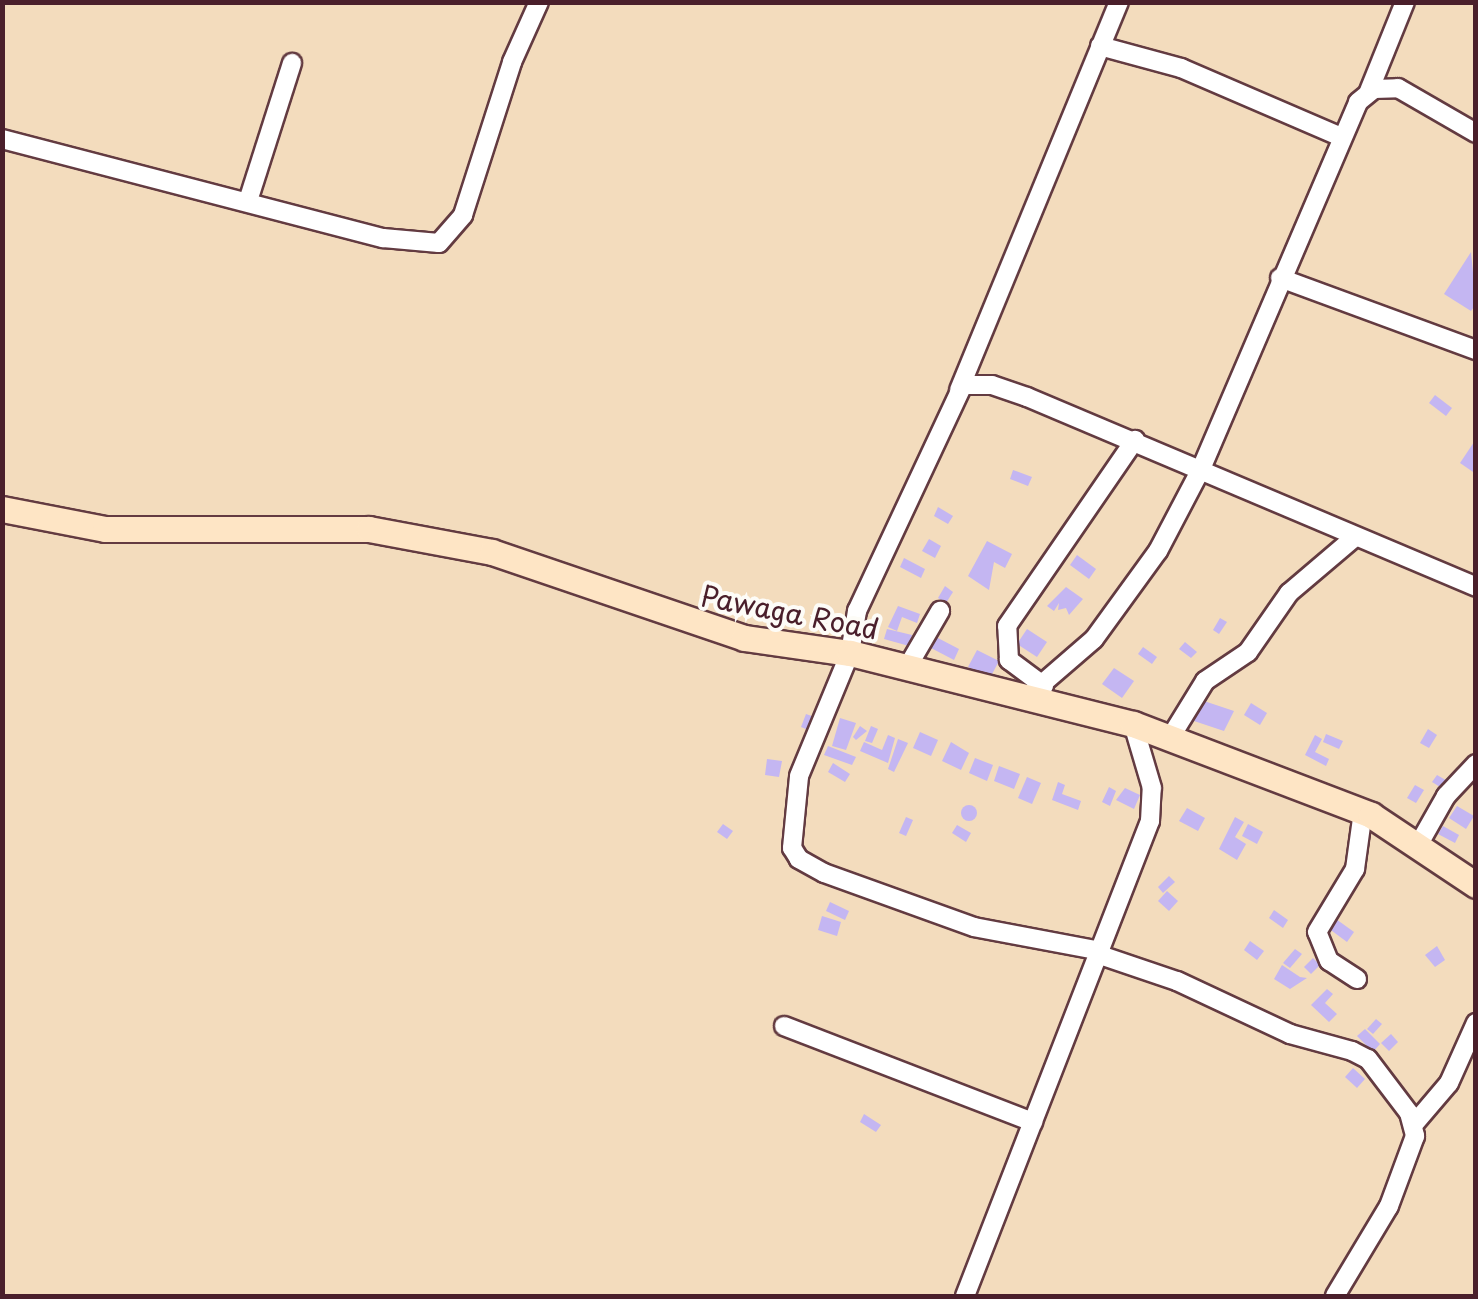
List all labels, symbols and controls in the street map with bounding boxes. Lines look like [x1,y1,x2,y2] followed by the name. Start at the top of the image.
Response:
[697,578,883,646] street label: Pawaga Road

